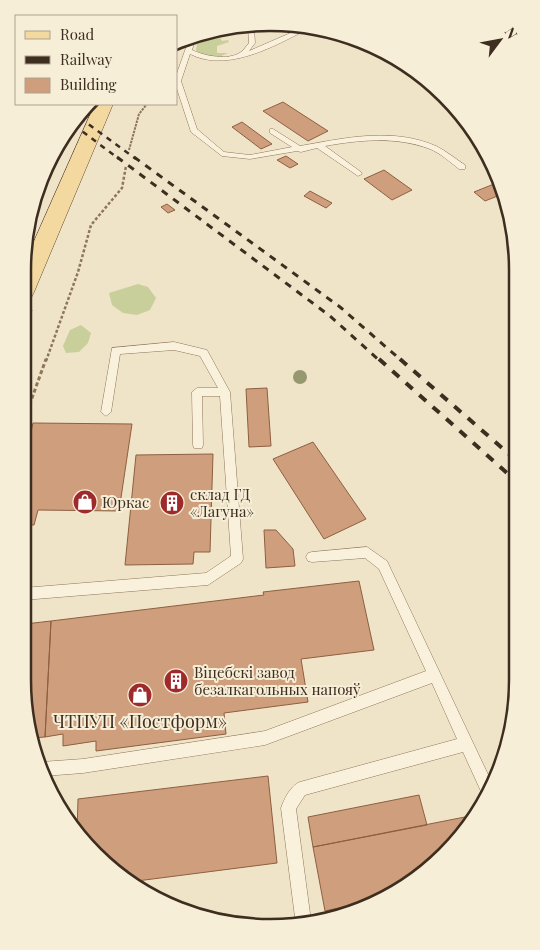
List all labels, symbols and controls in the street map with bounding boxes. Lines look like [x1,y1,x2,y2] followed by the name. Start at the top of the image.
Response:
[15,15,178,105] legend
[475,15,525,65] north arrow
[60,24,94,44] text: Road
[501,24,522,42] text: N
[60,49,113,69] text: Railway
[60,74,117,94] text: Building
[190,484,254,521] place label: склад ГД «Лагуна»
[72,489,98,515] shop icon: Юркас
[159,490,185,516] building icon: склад ГД «Лагуна»
[102,492,149,512] place label: Юркас
[194,662,361,699] place label: Віцебскі завод безалкагольных напояў
[163,668,189,694] building icon: Віцебскі завод безалкагольных напояў
[127,682,153,708] shop icon: ЧТПУП «Постформ»
[53,709,227,733] place label: ЧТПУП «Постформ»

